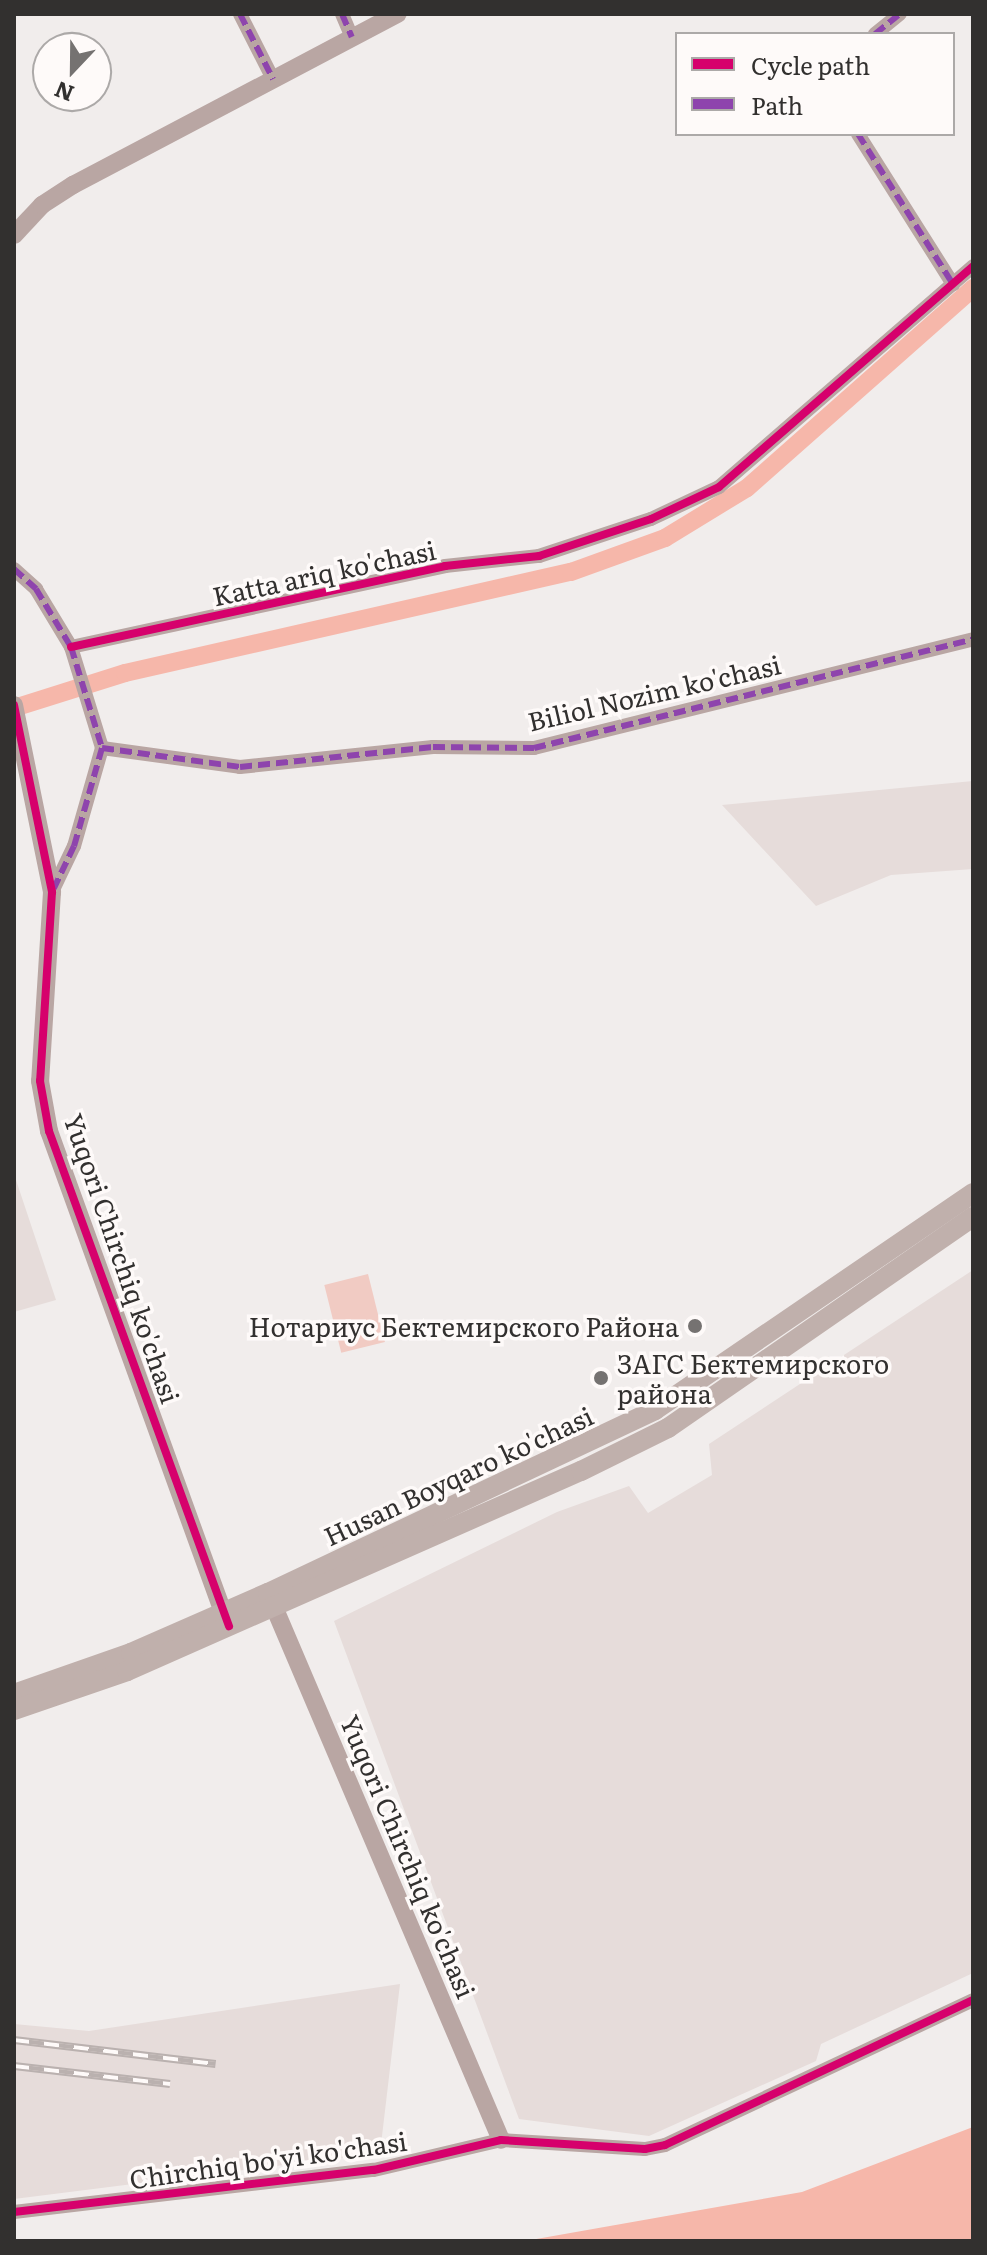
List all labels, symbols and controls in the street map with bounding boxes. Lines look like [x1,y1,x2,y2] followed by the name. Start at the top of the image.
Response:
[32,32,112,112] north arrow
[675,32,955,136] legend
[751,47,870,82] text: Cycle path
[49,74,78,112] text: N
[751,87,803,122] text: Path
[210,533,438,611] street label: Katta ariq ko'chasi
[524,648,784,736] street label: Biliol Nozim ko'chasi
[59,1109,187,1407] street label: Yuqori Chirchiq ko'chasi
[249,1310,679,1342] place label: Нотариус Бектемирского Района
[686,1317,704,1335] marker: Нотариус Бектемирского Района
[617,1347,889,1408] place label: ЗАГС Бектемирского района
[592,1369,610,1387] marker: ЗАГС Бектемирского района
[319,1399,597,1551] street label: Husan Boyqaro ko'chasi
[335,1710,483,2002] street label: Yuqori Chirchiq ko'chasi
[127,2124,409,2194] street label: Chirchiq bo'yi ko'chasi

